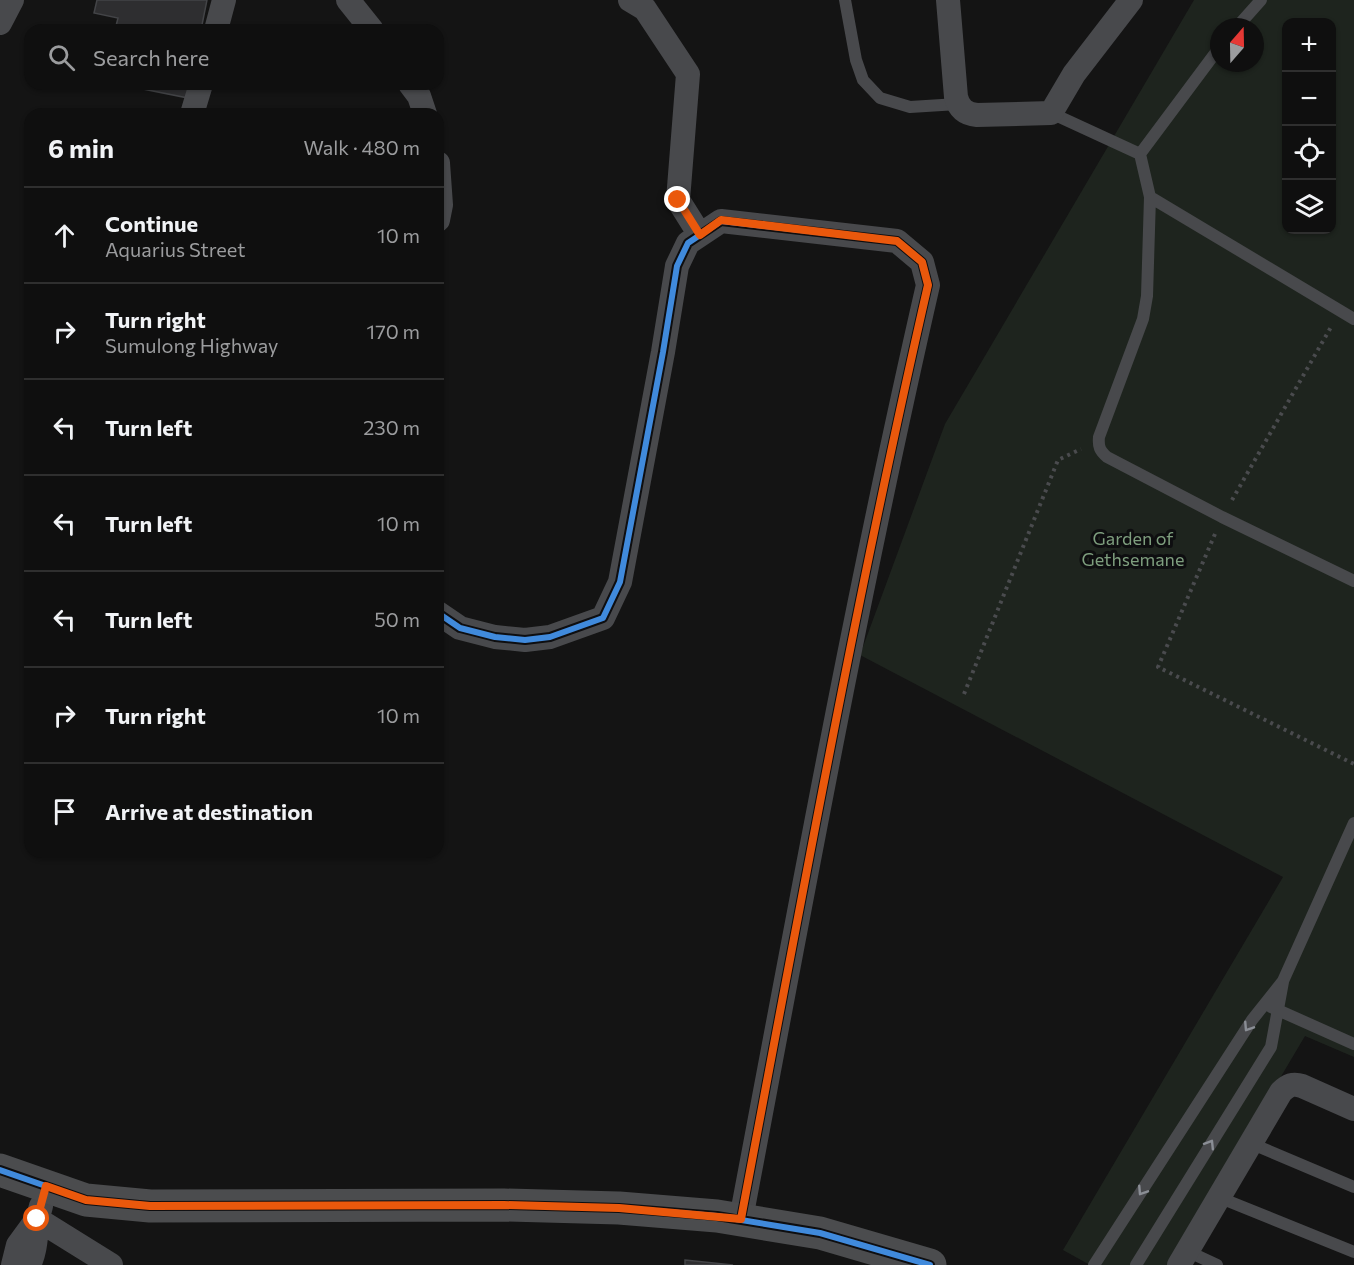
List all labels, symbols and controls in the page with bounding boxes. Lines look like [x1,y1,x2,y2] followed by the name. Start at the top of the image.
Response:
[1210,18,1264,72] north arrow
[1282,18,1336,234] map controls
[1282,18,1336,72] button: +
[24,24,444,90] search box
[45,41,78,74] icon: search
[93,44,209,71] text: Search here
[1282,72,1336,126] button: −
[1282,126,1336,180] button: locate
[48,132,114,163] text: 6 min
[303,135,420,159] text: Walk · 480 m
[1282,180,1336,234] button: layers
[664,186,690,212] route end
[105,210,198,237] text: Continue
[48,219,81,252] icon: ahead
[377,223,420,247] text: 10 m
[105,237,245,261] text: Aquarius Street
[105,306,206,333] text: Turn right
[48,315,81,348] icon: right
[367,319,420,343] text: 170 m
[105,333,278,357] text: Sumulong Highway
[48,411,81,444] icon: left
[105,414,192,441] text: Turn left
[363,415,420,439] text: 230 m
[48,507,81,540] icon: left
[105,510,192,537] text: Turn left
[377,511,420,535] text: 10 m
[1082,527,1184,570] park label: Garden of Gethsemane
[48,603,81,636] icon: left
[105,606,192,633] text: Turn left
[374,607,420,631] text: 50 m
[48,699,81,732] icon: right
[105,702,206,729] text: Turn right
[377,703,420,727] text: 10 m
[48,795,81,828] icon: arrive
[105,798,313,825] text: Arrive at destination
[1243,1021,1255,1031] one-way arrow
[1203,1139,1214,1150] one-way arrow
[1137,1185,1149,1195] one-way arrow
[23,1205,49,1231] route start

